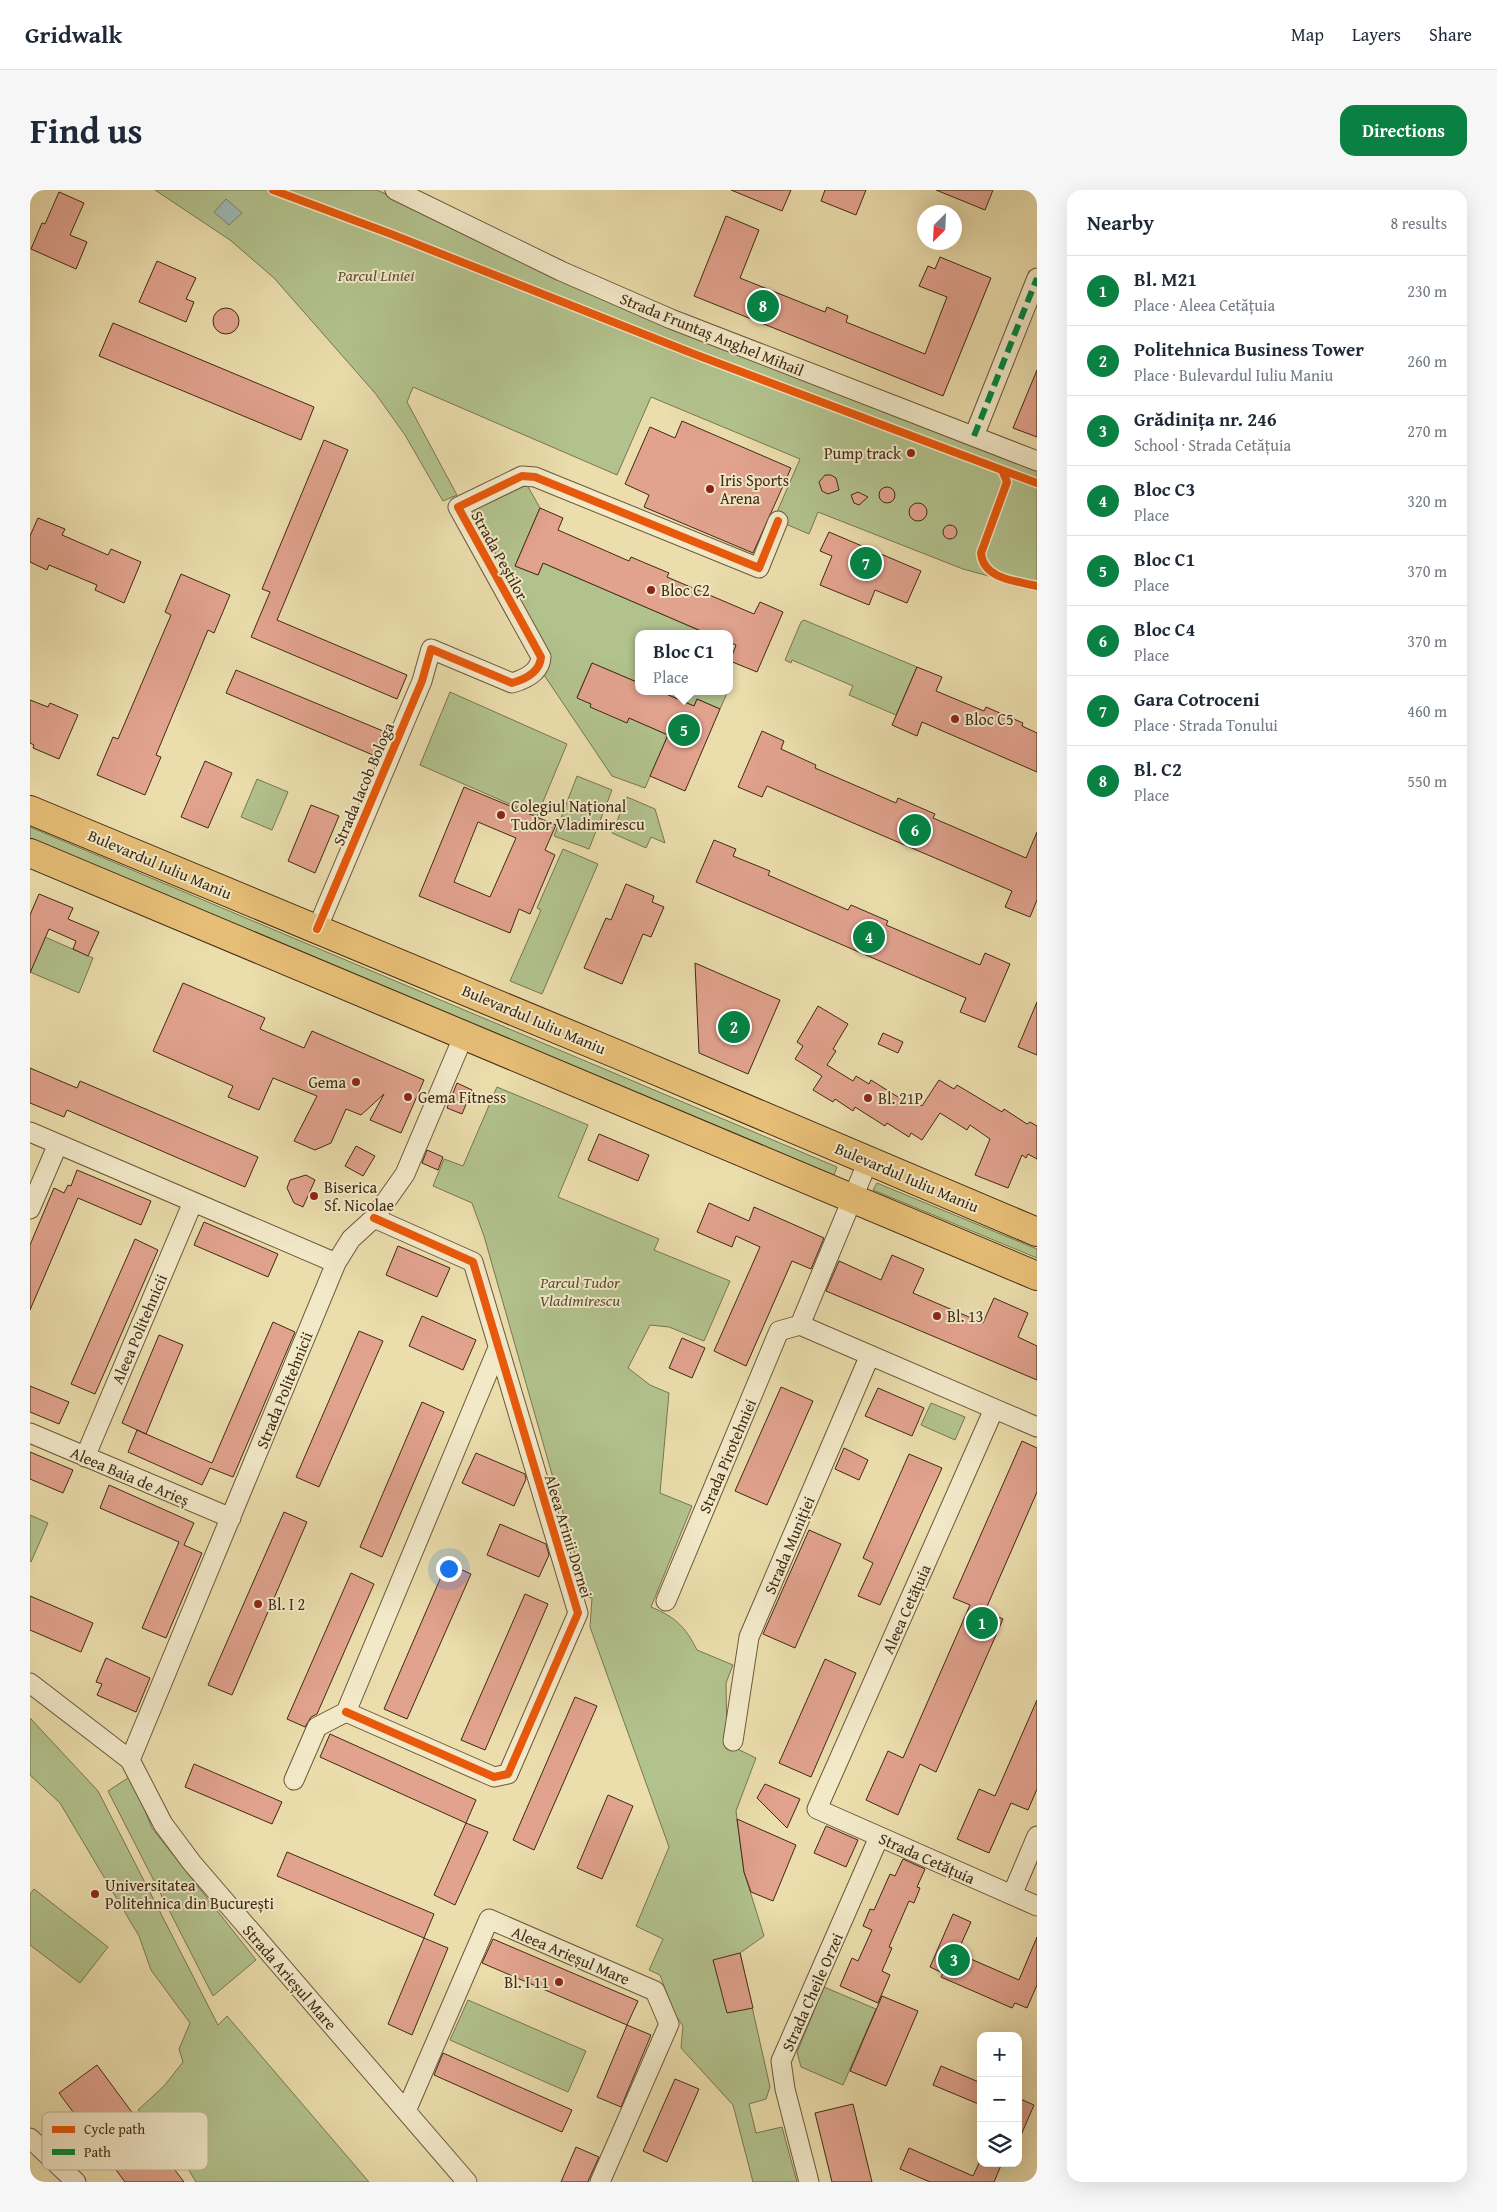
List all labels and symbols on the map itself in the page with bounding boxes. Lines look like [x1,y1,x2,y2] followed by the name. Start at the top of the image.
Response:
[917,205,962,250] north arrow
[337,263,414,287] park label: Parcul Liniei
[616,286,808,382] street label: Strada Fruntaș Anghel Mihail
[747,287,779,325] pin: 8
[824,441,902,465] place label: Pump track
[905,447,917,459] marker: Pump track
[720,468,789,510] place label: Iris Sports Arena
[704,483,716,495] marker: Iris Sports Arena
[466,506,535,604] street label: Strada Peștilor
[850,544,882,582] pin: 7
[661,578,710,602] place label: Bloc C2
[645,584,657,596] marker: Bloc C2
[965,707,1014,731] place label: Bloc C5
[668,711,700,749] pin: 5
[949,713,961,725] marker: Bloc C5
[326,718,400,849] street label: Strada Iacob Bologa
[511,794,645,836] place label: Colegiul Național Tudor Vladimirescu
[495,809,507,821] marker: Colegiul Național Tudor Vladimirescu
[899,811,931,849] pin: 6
[84,823,236,905] street label: Bulevardul Iuliu Maniu
[853,918,885,956] pin: 4
[458,978,610,1060] street label: Bulevardul Iuliu Maniu
[718,1008,750,1046] pin: 2
[308,1070,346,1094] place label: Gema
[350,1076,362,1088] marker: Gema
[418,1085,506,1109] place label: Gema Fitness
[878,1086,923,1110] place label: Bl. 21P
[402,1091,414,1103] marker: Gema Fitness
[862,1092,874,1104] marker: Bl. 21P
[831,1136,983,1218] street label: Bulevardul Iuliu Maniu
[324,1175,394,1217] place label: Biserica Sf. Nicolae
[308,1190,320,1202] marker: Biserica Sf. Nicolae
[105,1270,173,1388] street label: Aleea Politehnicii
[539,1270,621,1312] park label: Parcul Tudor Vladimirescu
[947,1304,983,1328] place label: Bl. 13
[931,1310,943,1322] marker: Bl. 13
[250,1327,319,1452] street label: Strada Politehnicii
[692,1395,762,1517] street label: Strada Pirotehniei
[67,1440,193,1512] street label: Aleea Baia de Arieș
[539,1471,599,1601] street label: Aleea Arinii Dornei
[758,1492,821,1598] street label: Strada Muniției
[436,1556,462,1582] your location
[875,1560,937,1658] street label: Aleea Cetățuia
[268,1592,305,1616] place label: Bl. I 2
[252,1598,264,1610] marker: Bl. I 2
[966,1604,998,1642] pin: 1
[875,1826,979,1890] street label: Strada Cetățuia
[105,1873,274,1915] place label: Universitatea Politehnica din București
[89,1888,101,1900] marker: Universitatea Politehnica din București
[237,1919,343,2035] street label: Strada Arieșul Mare
[508,1919,634,1991] street label: Aleea Arieșul Mare
[775,1928,849,2055] street label: Strada Cheile Orzei
[938,1941,970,1979] pin: 3
[504,1970,549,1994] place label: Bl. I 11
[553,1976,565,1988] marker: Bl. I 11
[42,2112,208,2170] legend
[84,2119,145,2139] text: Cycle path
[84,2142,111,2162] text: Path

